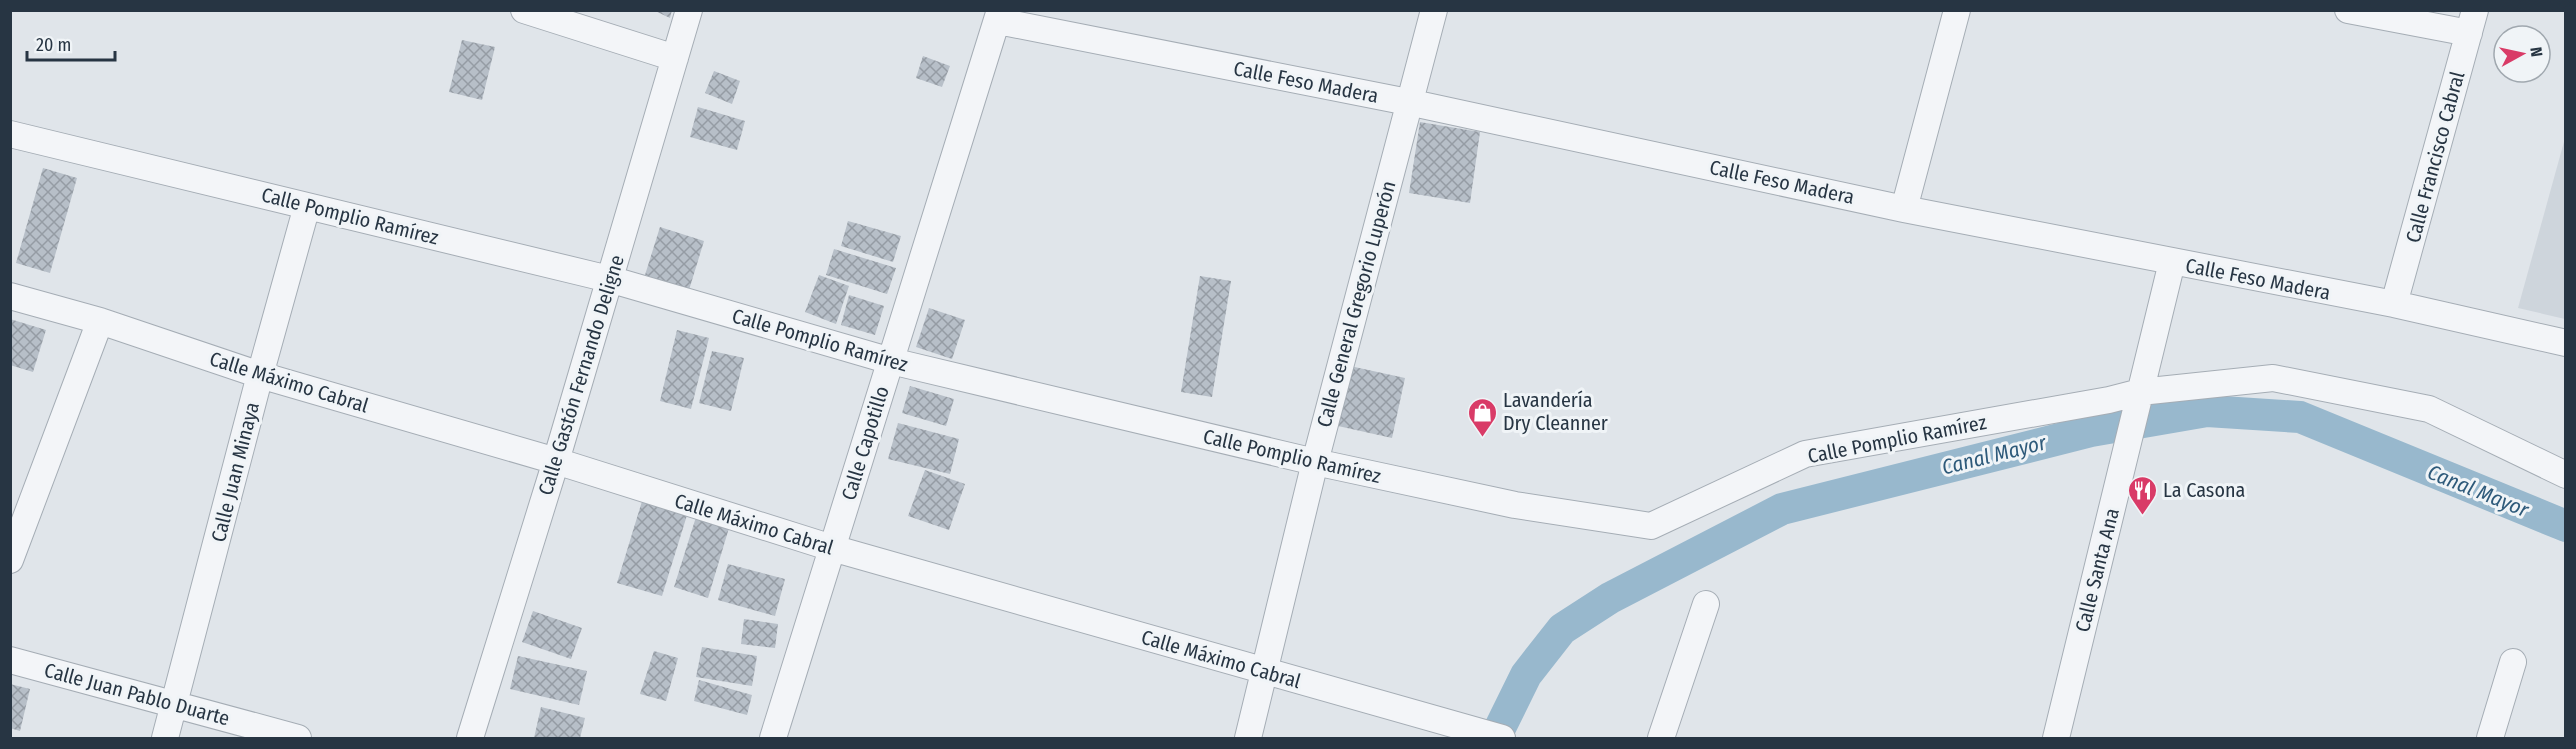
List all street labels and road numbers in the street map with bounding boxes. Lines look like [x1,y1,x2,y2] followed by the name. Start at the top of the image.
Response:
[1232,56,1380,108] street label: Calle Feso Madera
[2401,69,2469,245] street label: Calle Francisco Cabral
[1708,155,1856,209] street label: Calle Feso Madera
[1312,178,1400,430] street label: Calle General Gregorio Luperón
[259,182,441,250] street label: Calle Pomplio Ramírez
[533,252,629,498] street label: Calle Gastón Fernando Deligne
[2184,253,2332,305] street label: Calle Feso Madera
[729,303,911,377] street label: Calle Pomplio Ramírez
[207,346,371,418] street label: Calle Máximo Cabral
[836,383,894,503] street label: Calle Capotillo
[206,400,264,544] street label: Calle Juan Minaya
[1806,410,1988,468] street label: Calle Pomplio Ramírez
[1201,424,1383,488] street label: Calle Pomplio Ramírez
[672,488,836,560] street label: Calle Máximo Cabral
[2070,506,2124,634] street label: Calle Santa Ana
[1139,625,1303,693] street label: Calle Máximo Cabral
[42,658,232,730] street label: Calle Juan Pablo Duarte

